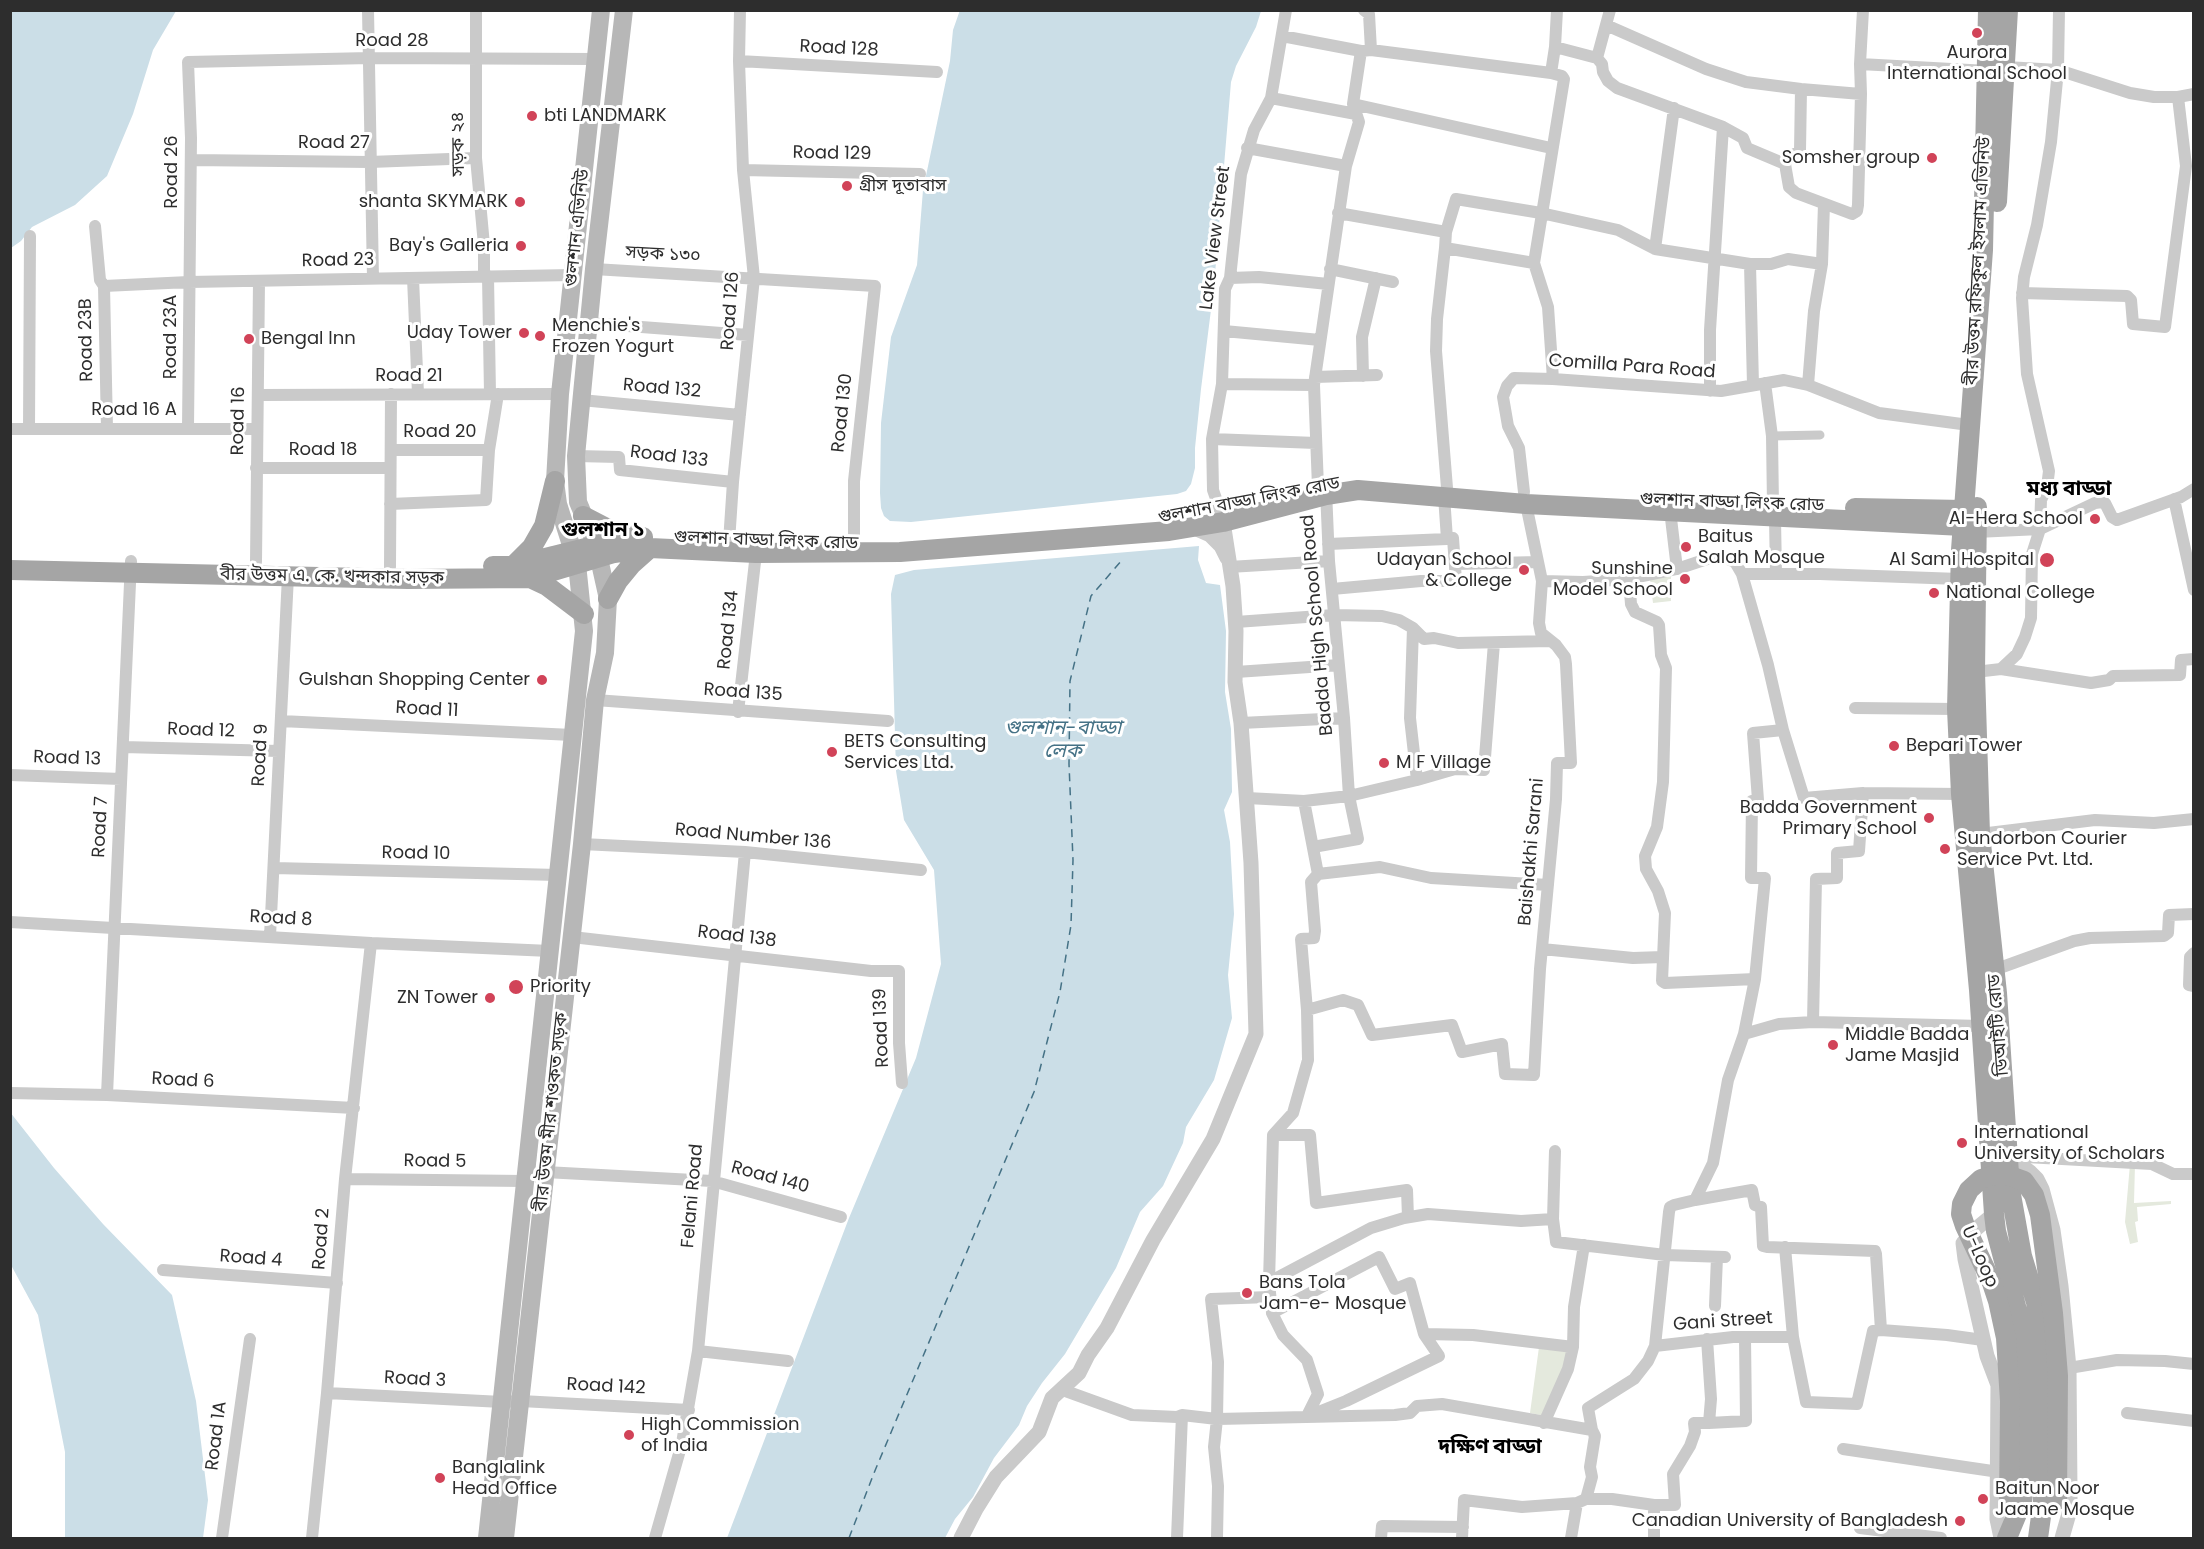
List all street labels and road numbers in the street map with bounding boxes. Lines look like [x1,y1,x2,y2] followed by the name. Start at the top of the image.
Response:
[355,30,429,52] street label: Road 28
[799,36,879,62] street label: Road 128
[448,111,470,177] street label: সড়ক ২৪
[298,132,370,154] street label: Road 27
[161,135,183,209] street label: Road 26
[1962,136,1996,386] street label: বীর উত্তম রফিকুল ইসলাম এভিনিউ
[792,143,872,165] street label: Road 129
[1196,165,1236,311] street label: Lake View Street
[561,168,595,288] street label: গুলশান এভিনিউ
[625,242,701,268] street label: সড়ক ১৩০
[302,250,374,272] street label: Road 23
[717,271,745,351] street label: Road 126
[160,295,182,379] street label: Road 23A
[75,298,99,382] street label: Road 23B
[1548,350,1716,384] street label: Comilla Para Road
[375,365,443,387] street label: Road 21
[828,372,858,454] street label: Road 130
[622,375,702,403] street label: Road 132
[228,386,250,456] street label: Road 16
[91,399,177,421] street label: Road 16 A
[403,421,477,443] street label: Road 20
[289,439,357,461] street label: Road 18
[629,441,709,473] street label: Road 133
[1156,473,1342,529] street label: গুলশান বাড্ডা লিংক রোড
[1639,489,1825,517] street label: গুলশান বাড্ডা লিংক রোড
[1298,513,1338,737] street label: Badda High School Road
[673,527,859,555] street label: গুলশান বাড্ডা লিংক রোড
[220,564,444,590] street label: বীর উত্তম এ. কে. খন্দকার সড়ক
[714,589,744,671] street label: Road 134
[703,679,783,707] street label: Road 135
[395,698,459,722] street label: Road 11
[167,719,235,743] street label: Road 12
[249,723,273,787] street label: Road 9
[33,747,101,771] street label: Road 13
[1515,777,1549,927] street label: Baishakhi Sarani
[89,796,113,858] street label: Road 7
[674,819,832,855] street label: Road Number 136
[381,843,451,865] street label: Road 10
[249,907,313,931] street label: Road 8
[696,921,778,953] street label: Road 138
[1984,973,2014,1077] street label: ডিআইটি রোড
[870,988,894,1068] street label: Road 139
[531,1011,573,1213] street label: বীর উত্তম মীর শওকত সড়ক
[151,1069,215,1093] street label: Road 6
[678,1143,708,1249] street label: Felani Road
[403,1151,467,1173] street label: Road 5
[729,1157,811,1199] street label: Road 140
[309,1207,335,1271] street label: Road 2
[1956,1223,2002,1291] street label: U-Loop
[219,1246,283,1272] street label: Road 4
[1673,1308,1773,1336] street label: Gani Street
[383,1368,447,1392] street label: Road 3
[566,1374,646,1400] street label: Road 142
[202,1400,232,1472] street label: Road 1A

